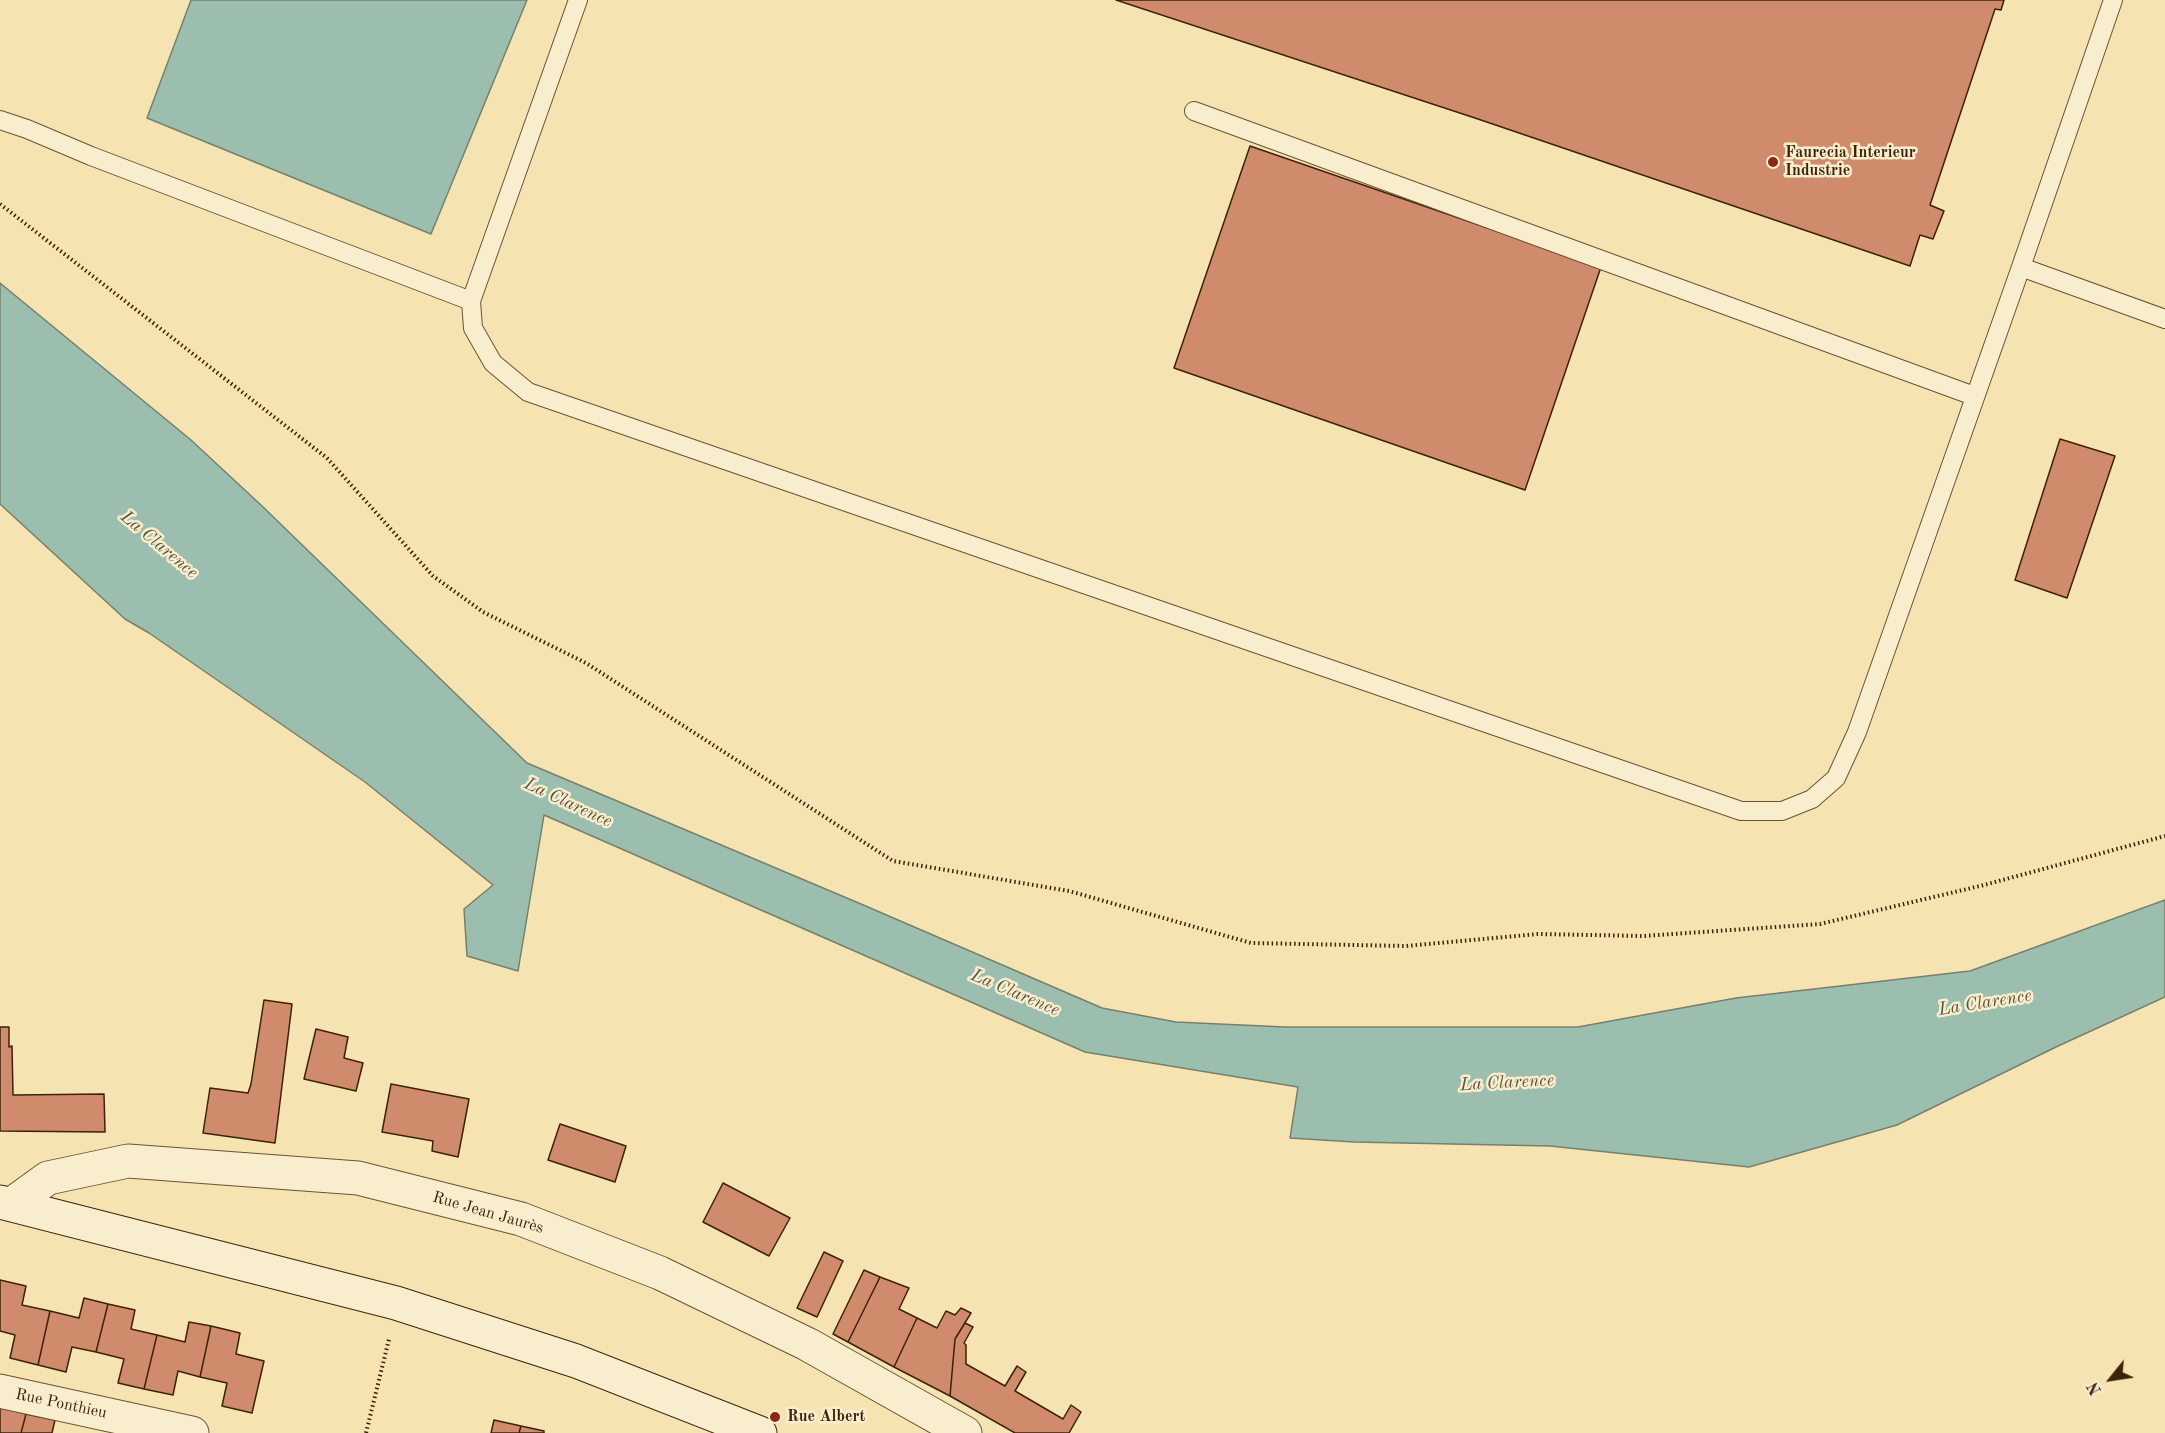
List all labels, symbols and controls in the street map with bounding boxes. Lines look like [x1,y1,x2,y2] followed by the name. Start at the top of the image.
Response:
[1785,143,1916,181] place label: Faurecia Interieur Industrie
[1766,155,1780,169] marker: Faurecia Interieur Industrie
[116,506,202,584] water label: La Clarence
[521,773,615,833] water label: La Clarence
[967,965,1063,1021] water label: La Clarence
[1937,985,2033,1021] water label: La Clarence
[1459,1070,1555,1096] water label: La Clarence
[430,1188,546,1238] street label: Rue Jean Jaurès
[2081,1349,2141,1409] north arrow
[2085,1379,2105,1397] text: N
[14,1385,108,1423] street label: Rue Ponthieu
[787,1407,865,1427] place label: Rue Albert
[768,1410,782,1424] marker: Rue Albert

